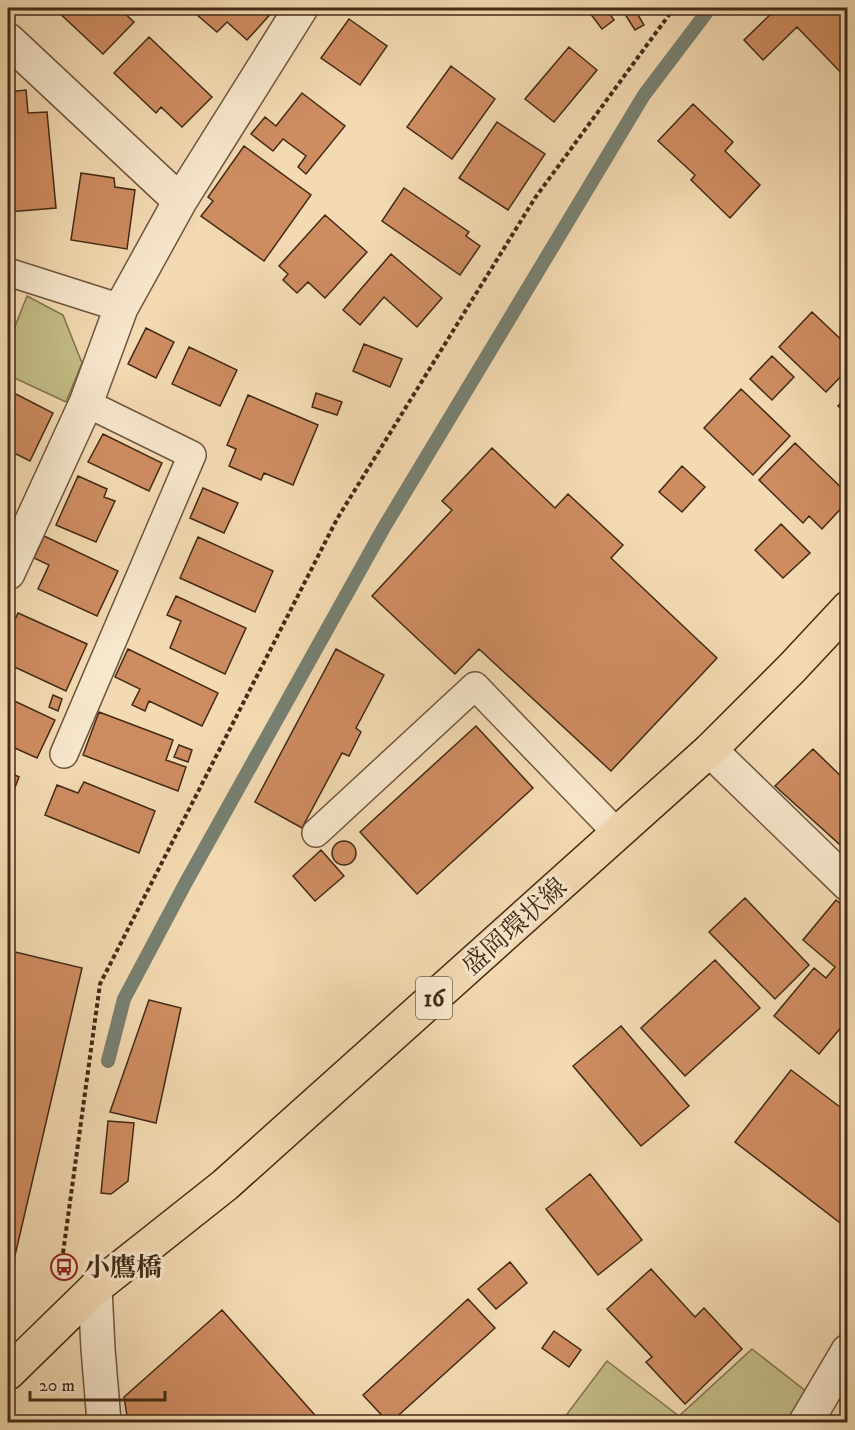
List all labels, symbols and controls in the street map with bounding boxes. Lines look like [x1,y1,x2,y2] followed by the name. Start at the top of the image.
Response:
[456,871,574,983] street label: 盛岡環状線
[416,977,452,1019] road number: 16
[49,1252,79,1282] bus stop icon: 小鷹橋
[84,1252,162,1285] place label: 小鷹橋
[30,1364,165,1402] scale bar
[39,1375,75,1397] text: 20 m

